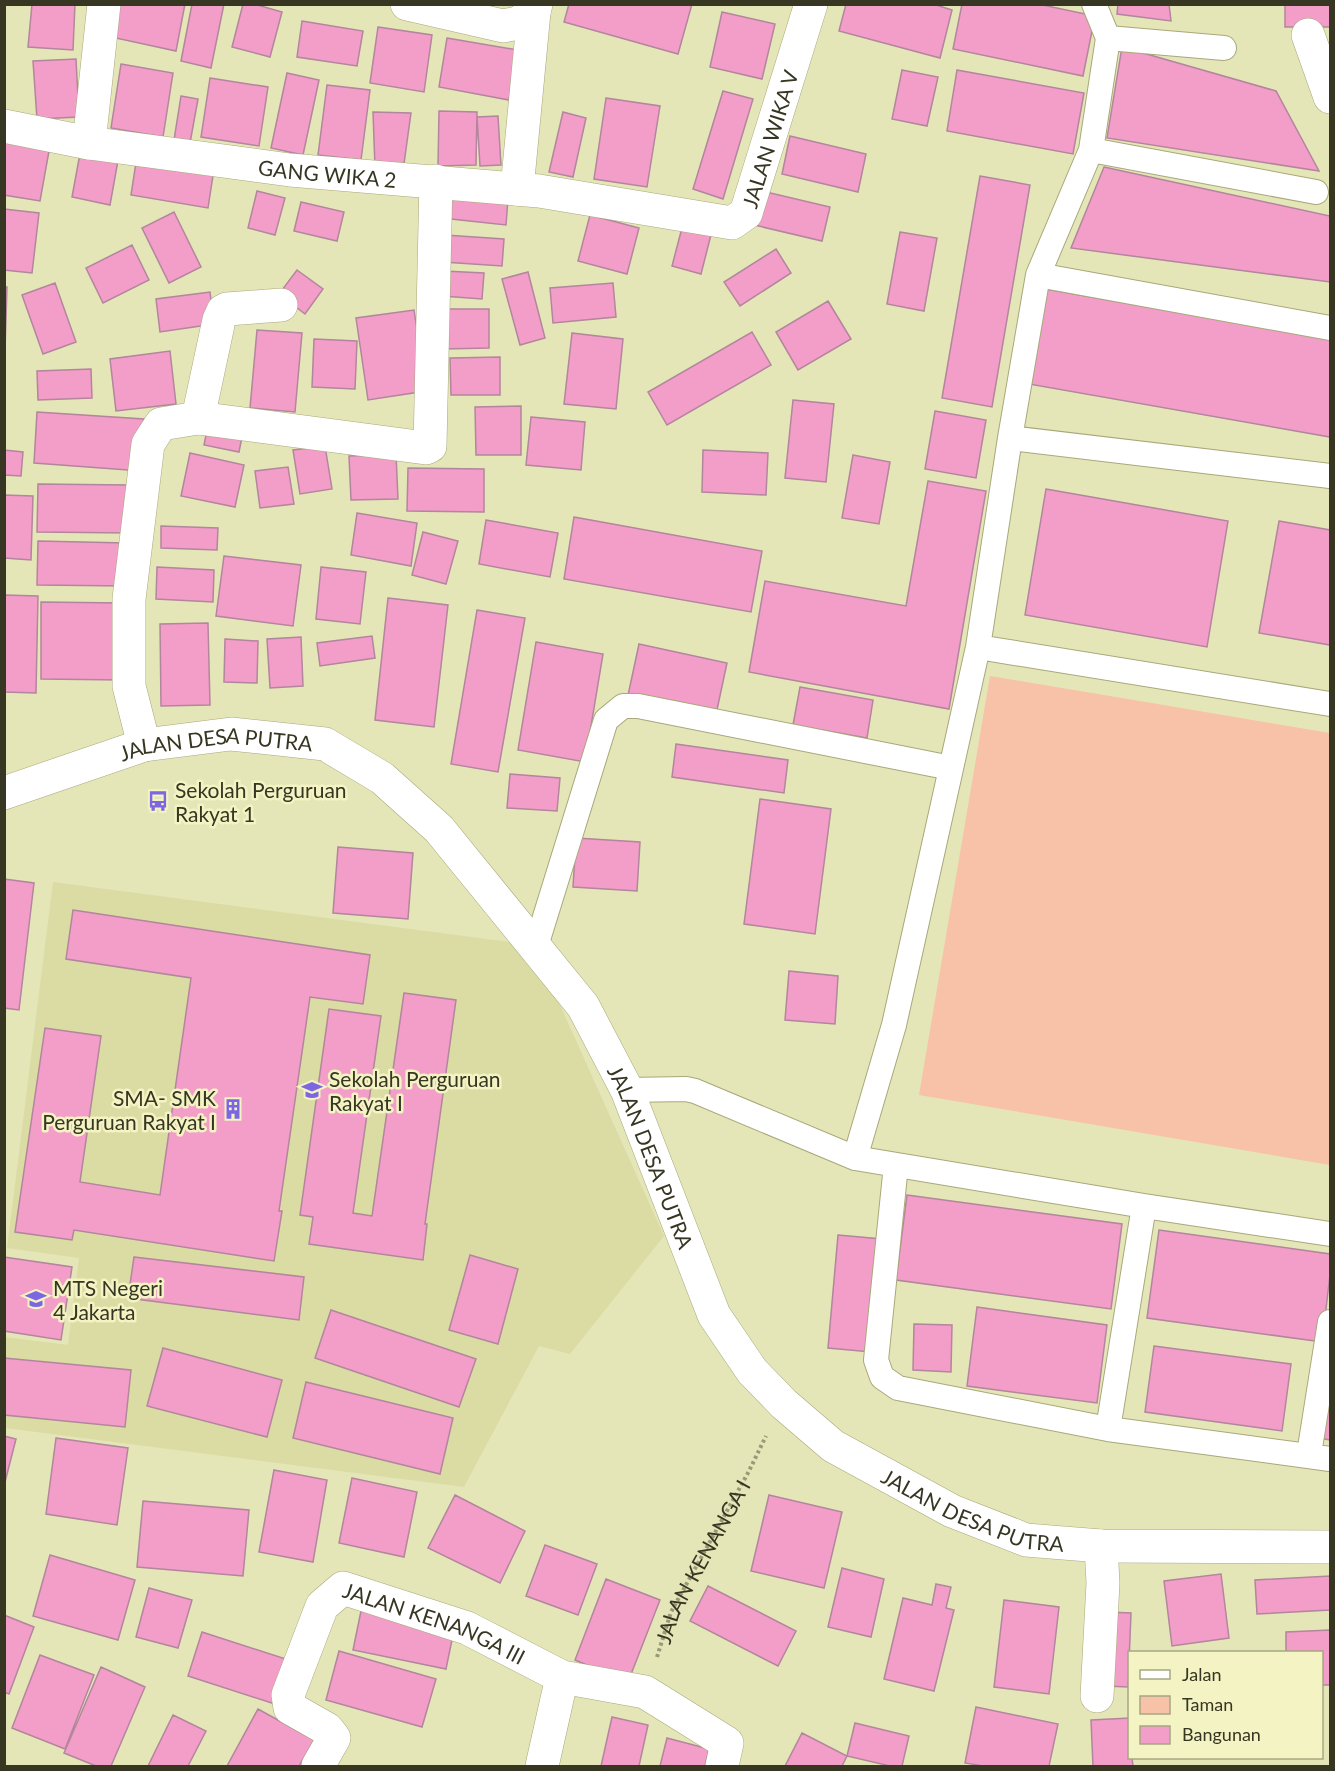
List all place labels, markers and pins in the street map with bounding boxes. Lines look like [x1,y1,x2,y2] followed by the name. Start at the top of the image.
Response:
[175,777,347,826] place label: Sekolah Perguruan Rakyat 1
[146,789,170,813] bus stop icon: Sekolah Perguruan Rakyat 1
[329,1066,501,1115] place label: Sekolah Perguruan Rakyat I
[300,1078,324,1102] school or university icon: Sekolah Perguruan Rakyat I
[42,1085,216,1134] place label: SMA- SMK Perguruan Rakyat I
[221,1097,245,1121] building icon: SMA- SMK Perguruan Rakyat I
[53,1275,163,1324] place label: MTS Negeri 4 Jakarta
[24,1287,48,1311] school or university icon: MTS Negeri 4 Jakarta

